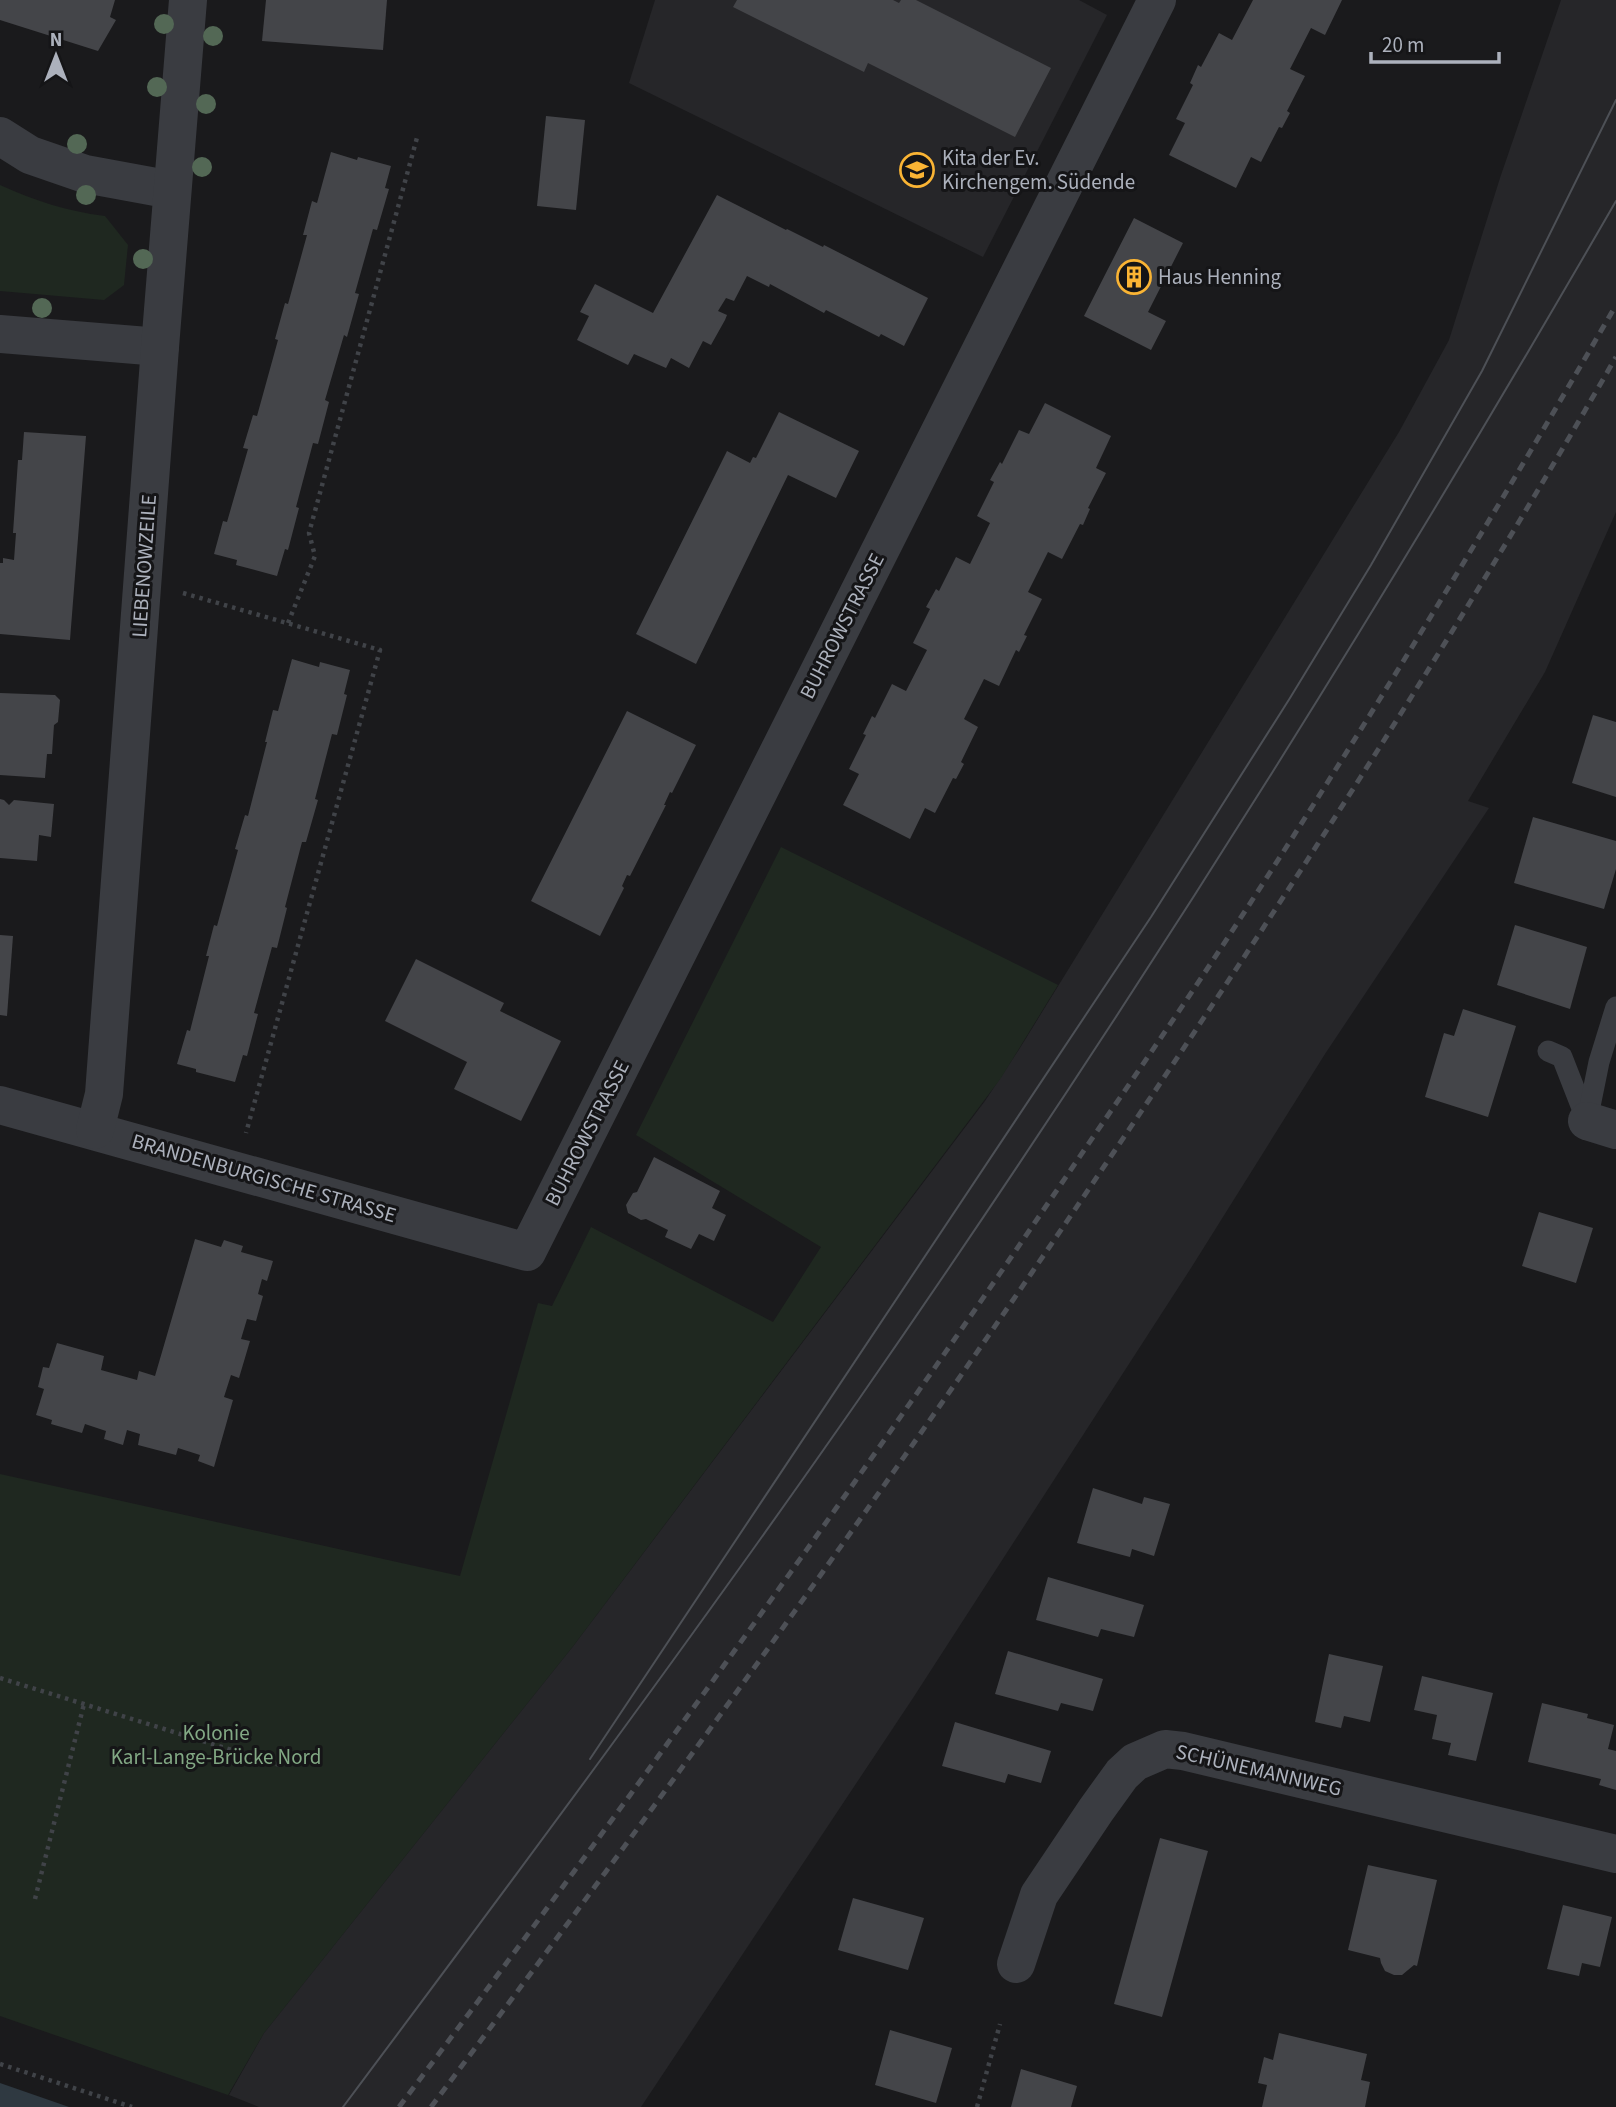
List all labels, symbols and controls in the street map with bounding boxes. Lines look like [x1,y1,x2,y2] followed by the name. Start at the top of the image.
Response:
[21,21,91,91] north arrow
[1371,21,1499,65] scale bar
[50,27,62,54] text: N
[1382,30,1424,60] text: 20 m
[942,143,1135,197] place label: Kita der Ev. Kirchengem. Südende
[898,151,936,189] school or university icon: Kita der Ev. Kirchengem. Südende
[1115,258,1153,296] building icon: Haus Henning
[1158,262,1281,292] place label: Haus Henning
[124,494,164,638] street label: LIEBENOWZEILE
[792,548,892,704] street label: BUHROWSTRASSE
[537,1055,637,1211] street label: BUHROWSTRASSE
[128,1126,400,1230] street label: BRANDENBURGISCHE STRASSE
[111,1718,321,1772] park label: Kolonie Karl-Lange-Brücke Nord
[1173,1736,1345,1804] street label: SCHÜNEMANNWEG

